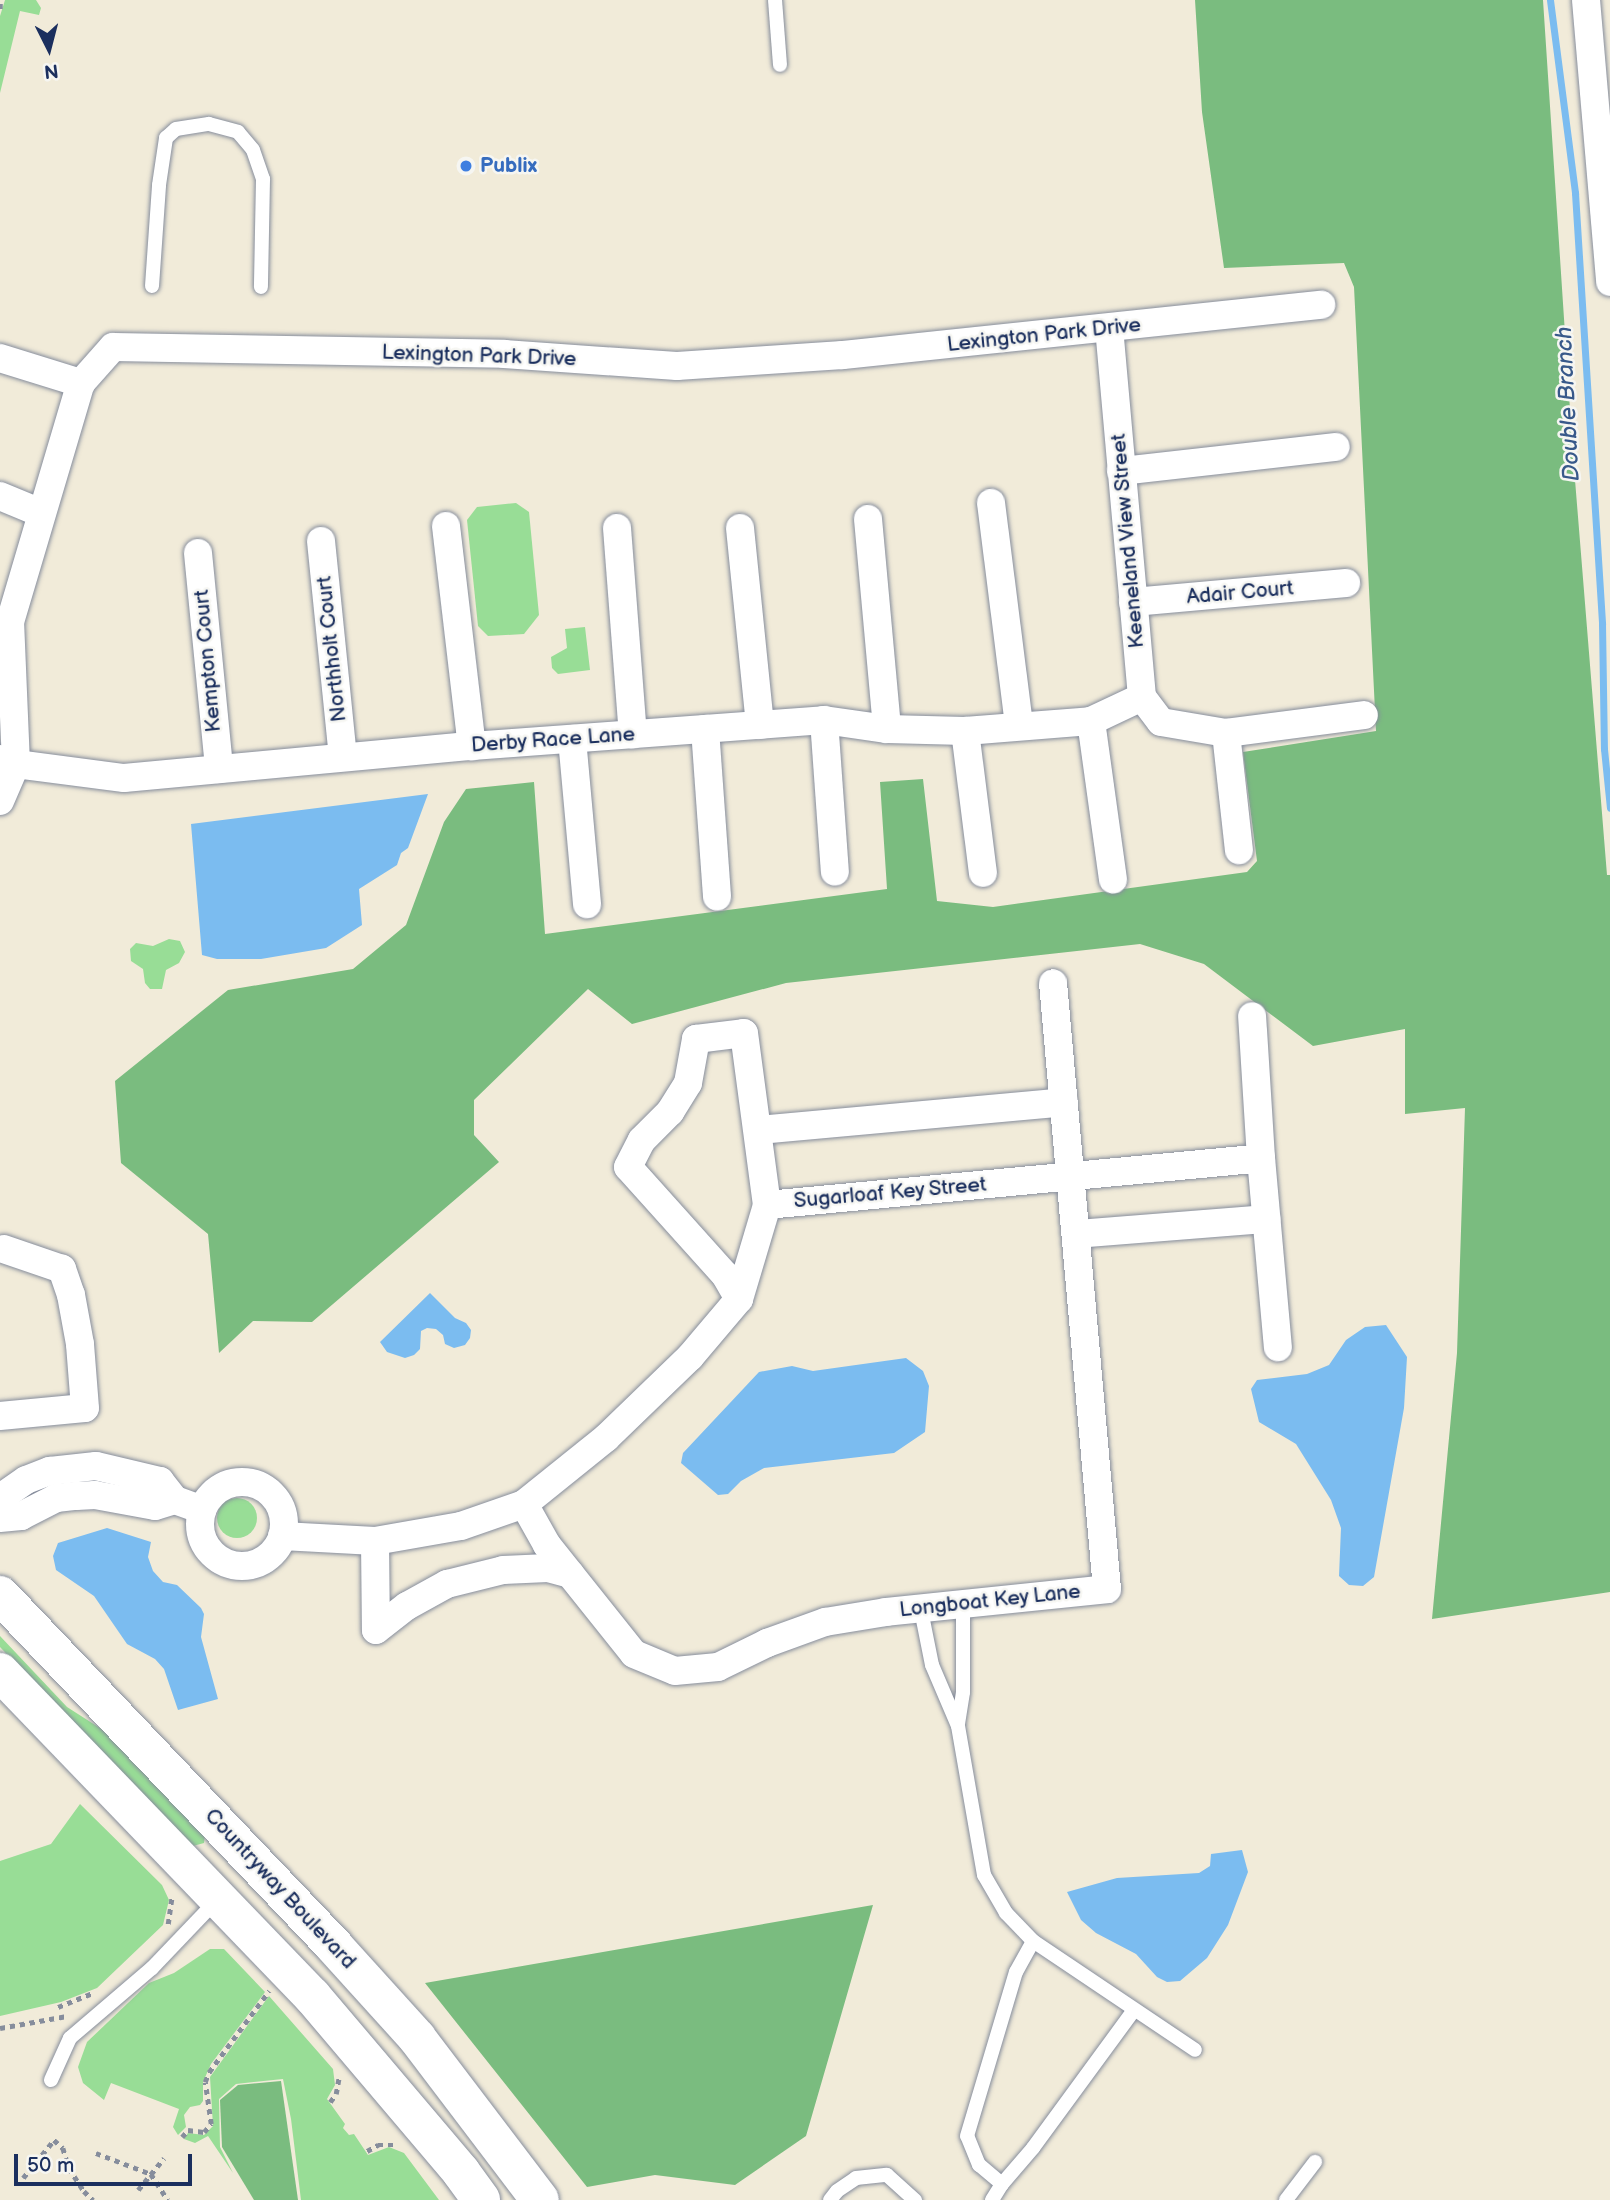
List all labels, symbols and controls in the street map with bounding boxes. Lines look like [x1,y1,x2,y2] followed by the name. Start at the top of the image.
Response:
[14,14,84,84] north arrow
[43,58,60,83] text: N
[480,153,537,179] place label: Publix
[458,158,474,174] marker: Publix
[946,312,1142,358] street label: Lexington Park Drive
[1550,326,1586,482] water label: Double Branch
[381,340,577,372] street label: Lexington Park Drive
[1106,432,1150,650] street label: Keeneland View Street
[312,575,352,723] street label: Northholt Court
[1186,576,1294,610] street label: Adair Court
[189,589,227,733] street label: Kempton Court
[470,722,636,758] street label: Derby Race Lane
[792,1172,988,1214] street label: Sugarloaf Key Street
[897,1579,1083,1623] street label: Longboat Key Lane
[199,1803,361,1975] street label: Countryway Boulevard
[18,2140,196,2184] scale bar
[27,2153,74,2178] text: 50 m

